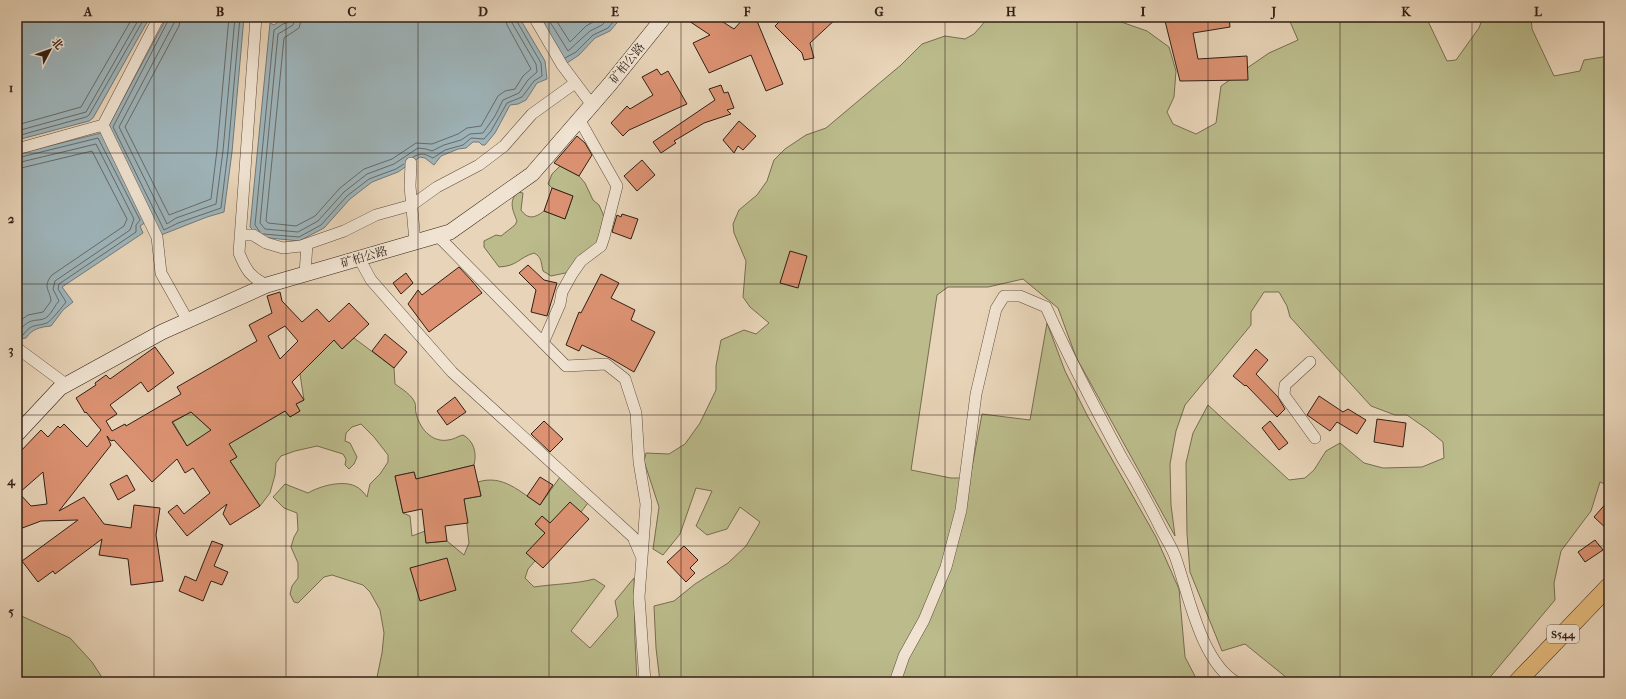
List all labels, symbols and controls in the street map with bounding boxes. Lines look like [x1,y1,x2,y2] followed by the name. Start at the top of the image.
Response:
[83,4,93,19] text: A
[216,4,225,19] text: B
[348,4,357,19] text: C
[478,4,488,19] text: D
[611,4,619,19] text: E
[743,4,751,19] text: F
[874,4,884,19] text: G
[1006,4,1017,19] text: H
[1140,4,1146,19] text: I
[1270,4,1277,20] text: J
[1401,4,1412,19] text: K
[1534,4,1543,19] text: L
[30,30,70,70] north arrow
[49,35,66,52] text: 北
[606,40,648,86] street label: 矿柏公路
[9,80,14,95] text: 1
[8,211,15,226] text: 2
[339,244,389,270] street label: 矿柏公路
[8,342,14,358] text: 3
[6,473,16,489] text: 4
[8,604,14,619] text: 5
[1547,625,1579,643] road number: S544

